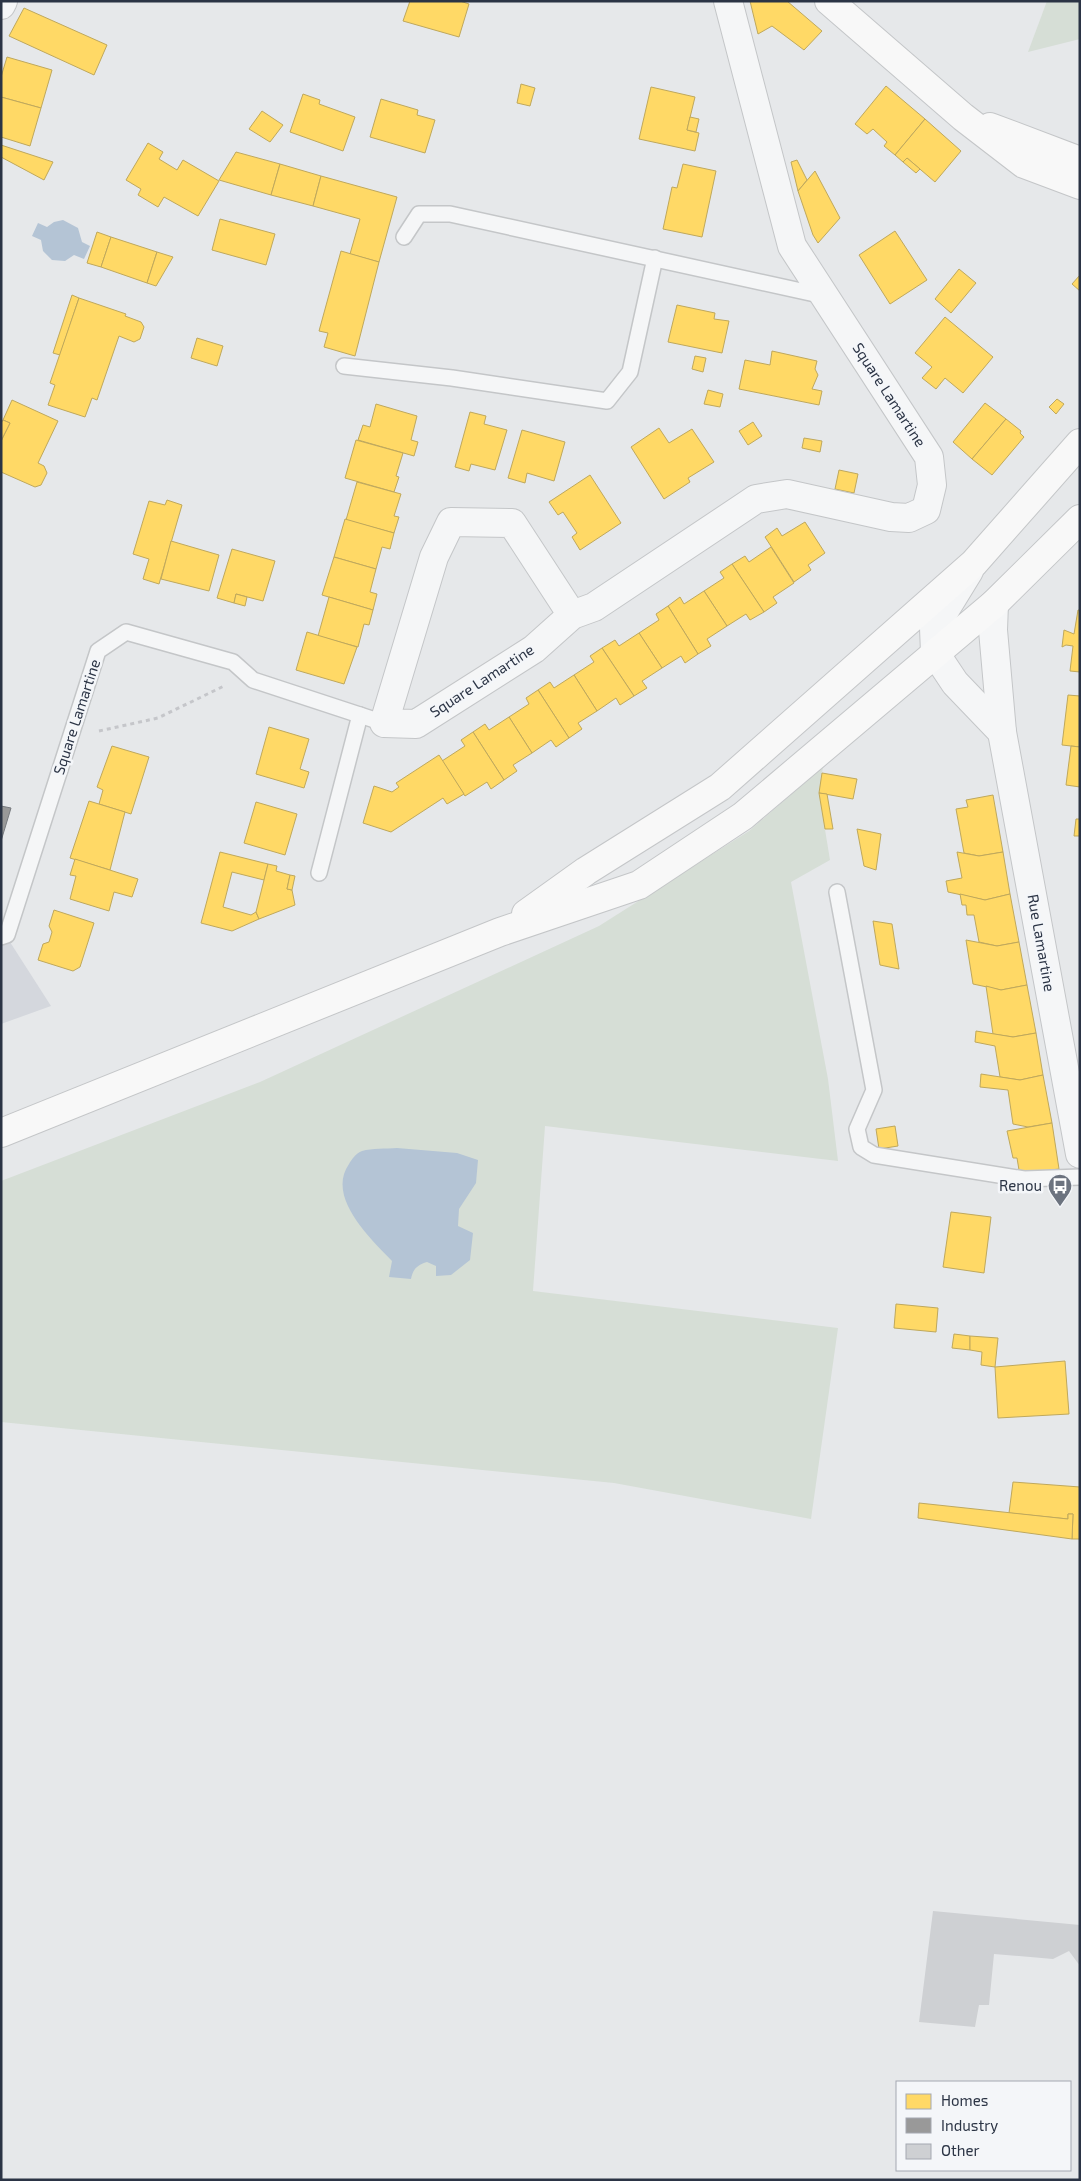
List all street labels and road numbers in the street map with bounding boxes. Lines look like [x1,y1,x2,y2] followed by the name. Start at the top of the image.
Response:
[849,339,930,450] street label: Square Lamartine
[426,640,537,721] street label: Square Lamartine
[49,657,103,777] street label: Square Lamartine
[1025,893,1059,993] street label: Rue Lamartine

